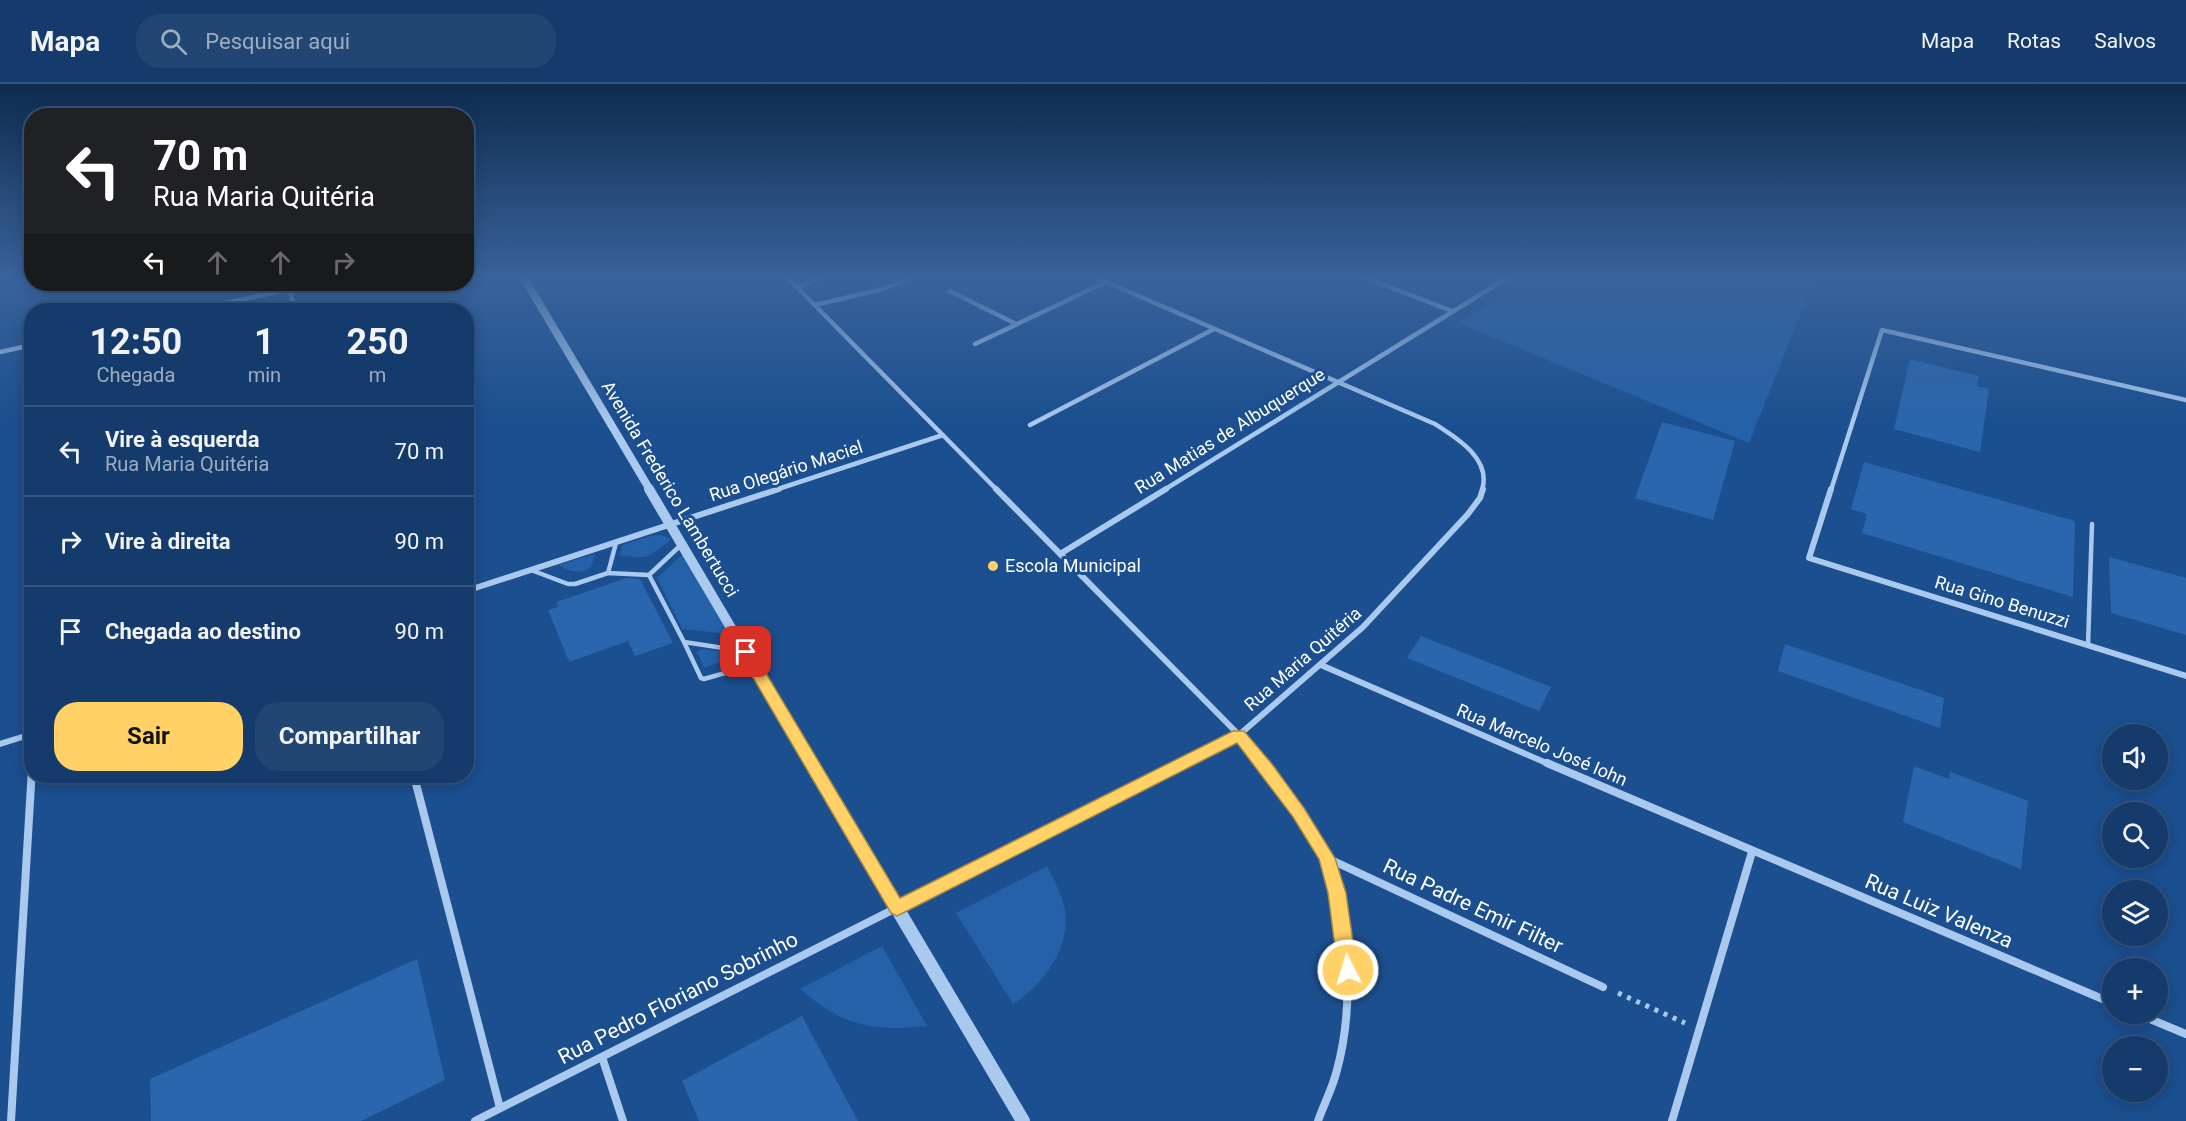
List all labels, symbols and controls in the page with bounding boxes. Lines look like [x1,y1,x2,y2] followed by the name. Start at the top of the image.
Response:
[136,14,556,68] search box
[30,25,100,58] text: Mapa
[157,25,190,58] icon: search
[205,29,350,54] text: Pesquisar aqui
[1921,29,1974,53] text: Mapa
[2007,29,2061,53] text: Rotas
[2094,29,2156,53] text: Salvos
[153,131,248,180] text: 70 m
[54,132,132,210] icon: left
[153,181,375,213] text: Rua Maria Quitéria
[138,246,171,279] icon: left
[201,246,234,279] icon: ahead
[264,246,297,279] icon: ahead
[327,246,360,279] icon: right
[89,321,182,363] text: 12:50
[254,321,275,363] text: 1
[347,321,409,363] text: 250
[96,363,175,387] text: Chegada
[248,363,281,387] text: min
[369,363,386,387] text: m
[1131,363,1329,498] street label: Rua Matias de Albuquerque
[598,377,743,601] street label: Avenida Frederico Lambertucci
[105,427,259,452] text: Vire à esquerda
[54,435,87,468] icon: left
[707,436,865,505] street label: Rua Olegário Maciel
[395,439,444,464] text: 70 m
[105,452,269,476] text: Rua Maria Quitéria
[54,525,87,558] icon: right
[105,529,231,554] text: Vire à direita
[395,529,444,554] text: 90 m
[1005,555,1141,576] place label: Escola Municipal
[986,559,1000,573] marker: Escola Municipal
[1932,571,2072,632] street label: Rua Gino Benuzzi
[1240,602,1365,715] street label: Rua Maria Quitéria
[54,615,87,648] icon: arrive
[105,619,301,644] text: Chegada ao destino
[395,619,444,644] text: 90 m
[720,626,771,677] pin
[729,635,762,668] icon: arrive
[1454,699,1631,790] street label: Rua Marcelo José Iohn
[54,702,243,771] button: Sair
[255,702,444,771] button: Compartilhar
[2102,724,2168,1102] map controls
[2102,724,2168,790] button: sound
[2102,802,2168,868] button: search
[1379,854,1567,958] street label: Rua Padre Emir Filter
[1861,869,2017,953] street label: Rua Luiz Valenza
[2102,880,2168,946] button: layers
[554,927,802,1069] street label: Rua Pedro Floriano Sobrinho
[1316,938,1380,1002] position arrow
[2102,958,2168,1024] button: +
[2102,1036,2168,1102] button: −

